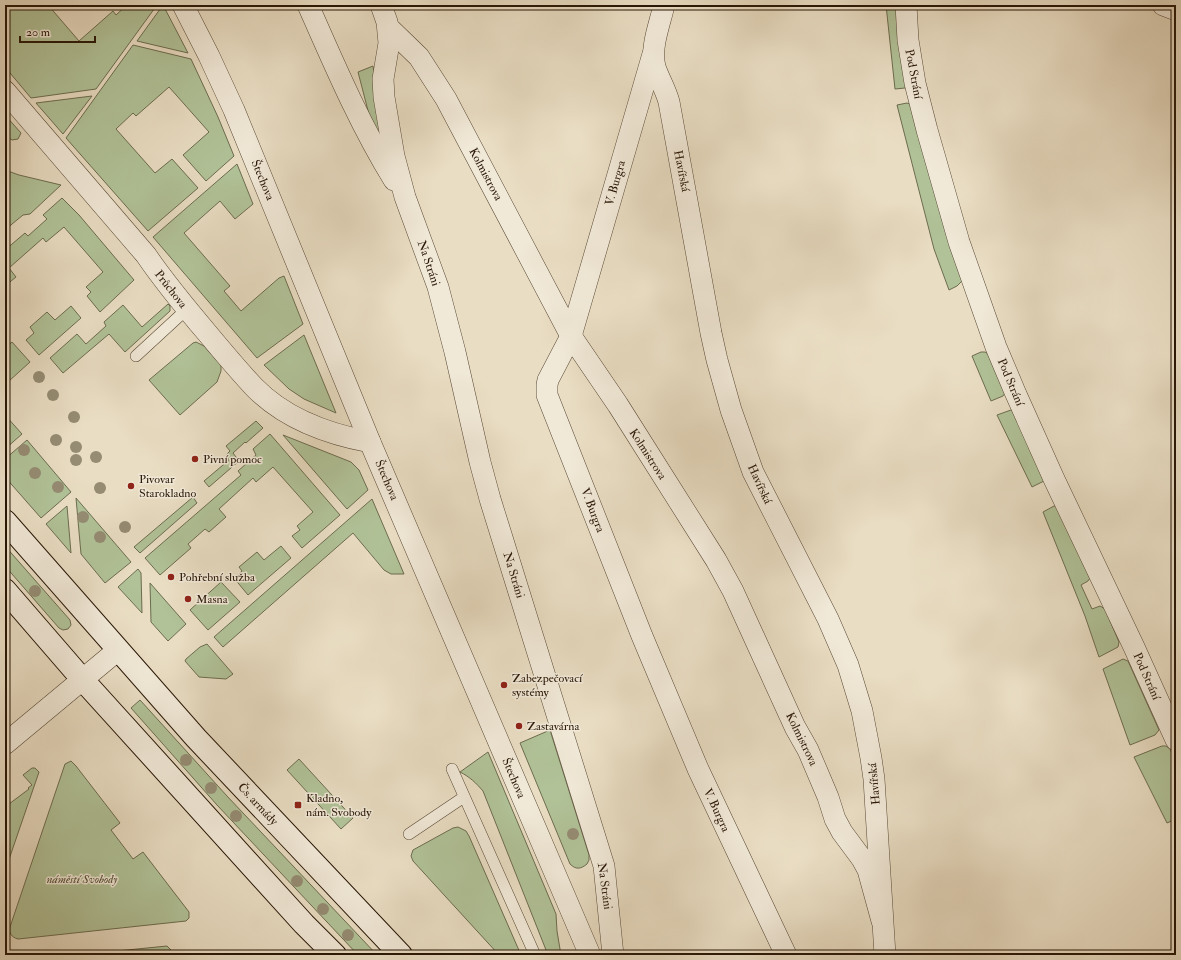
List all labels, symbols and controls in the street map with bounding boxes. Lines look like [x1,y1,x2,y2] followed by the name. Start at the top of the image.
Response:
[20,18,95,44] scale bar
[26,25,51,40] text: 20 m
[901,48,926,101] street label: Pod Strání
[465,145,506,204] street label: Kolmistrova
[670,149,693,194] street label: Havířská
[248,158,278,204] street label: Štechova
[602,158,629,207] street label: V. Burgra
[414,238,443,288] street label: Na Stráni
[151,267,191,312] street label: Průchova
[994,356,1028,409] street label: Pod Strání
[626,426,670,483] street label: Kolmistrova
[203,452,262,467] place label: Pivní pomoc
[190,454,200,464] marker: Pivní pomoc
[371,458,402,504] street label: Štechova
[744,462,776,507] street label: Havířská
[139,472,196,501] place label: Pivovar Starokladno
[126,481,136,491] marker: Pivovar Starokladno
[577,486,608,535] street label: V. Burgra
[499,550,528,600] street label: Na Stráni
[179,570,256,585] place label: Pohřební služba
[166,572,176,582] marker: Pohřební služba
[196,592,229,607] place label: Masna
[183,594,193,604] marker: Masna
[1129,650,1164,703] street label: Pod Strání
[512,671,583,700] place label: Zabezpečovací systémy
[499,680,509,690] marker: Zabezpečovací systémy
[782,710,821,769] street label: Kolmistrova
[527,719,580,734] place label: Zastavárna
[514,721,524,731] marker: Zastavárna
[498,756,529,802] street label: Štechova
[865,761,884,806] street label: Havířská
[234,780,282,829] street label: Čs. armády
[700,786,734,835] street label: V. Burgra
[306,791,372,820] place label: Kladno, nám. Svobody
[293,800,303,810] marker: Kladno, nám. Svobody
[594,862,615,911] street label: Na Stráni
[47,872,118,887] park label: náměstí Svobody

